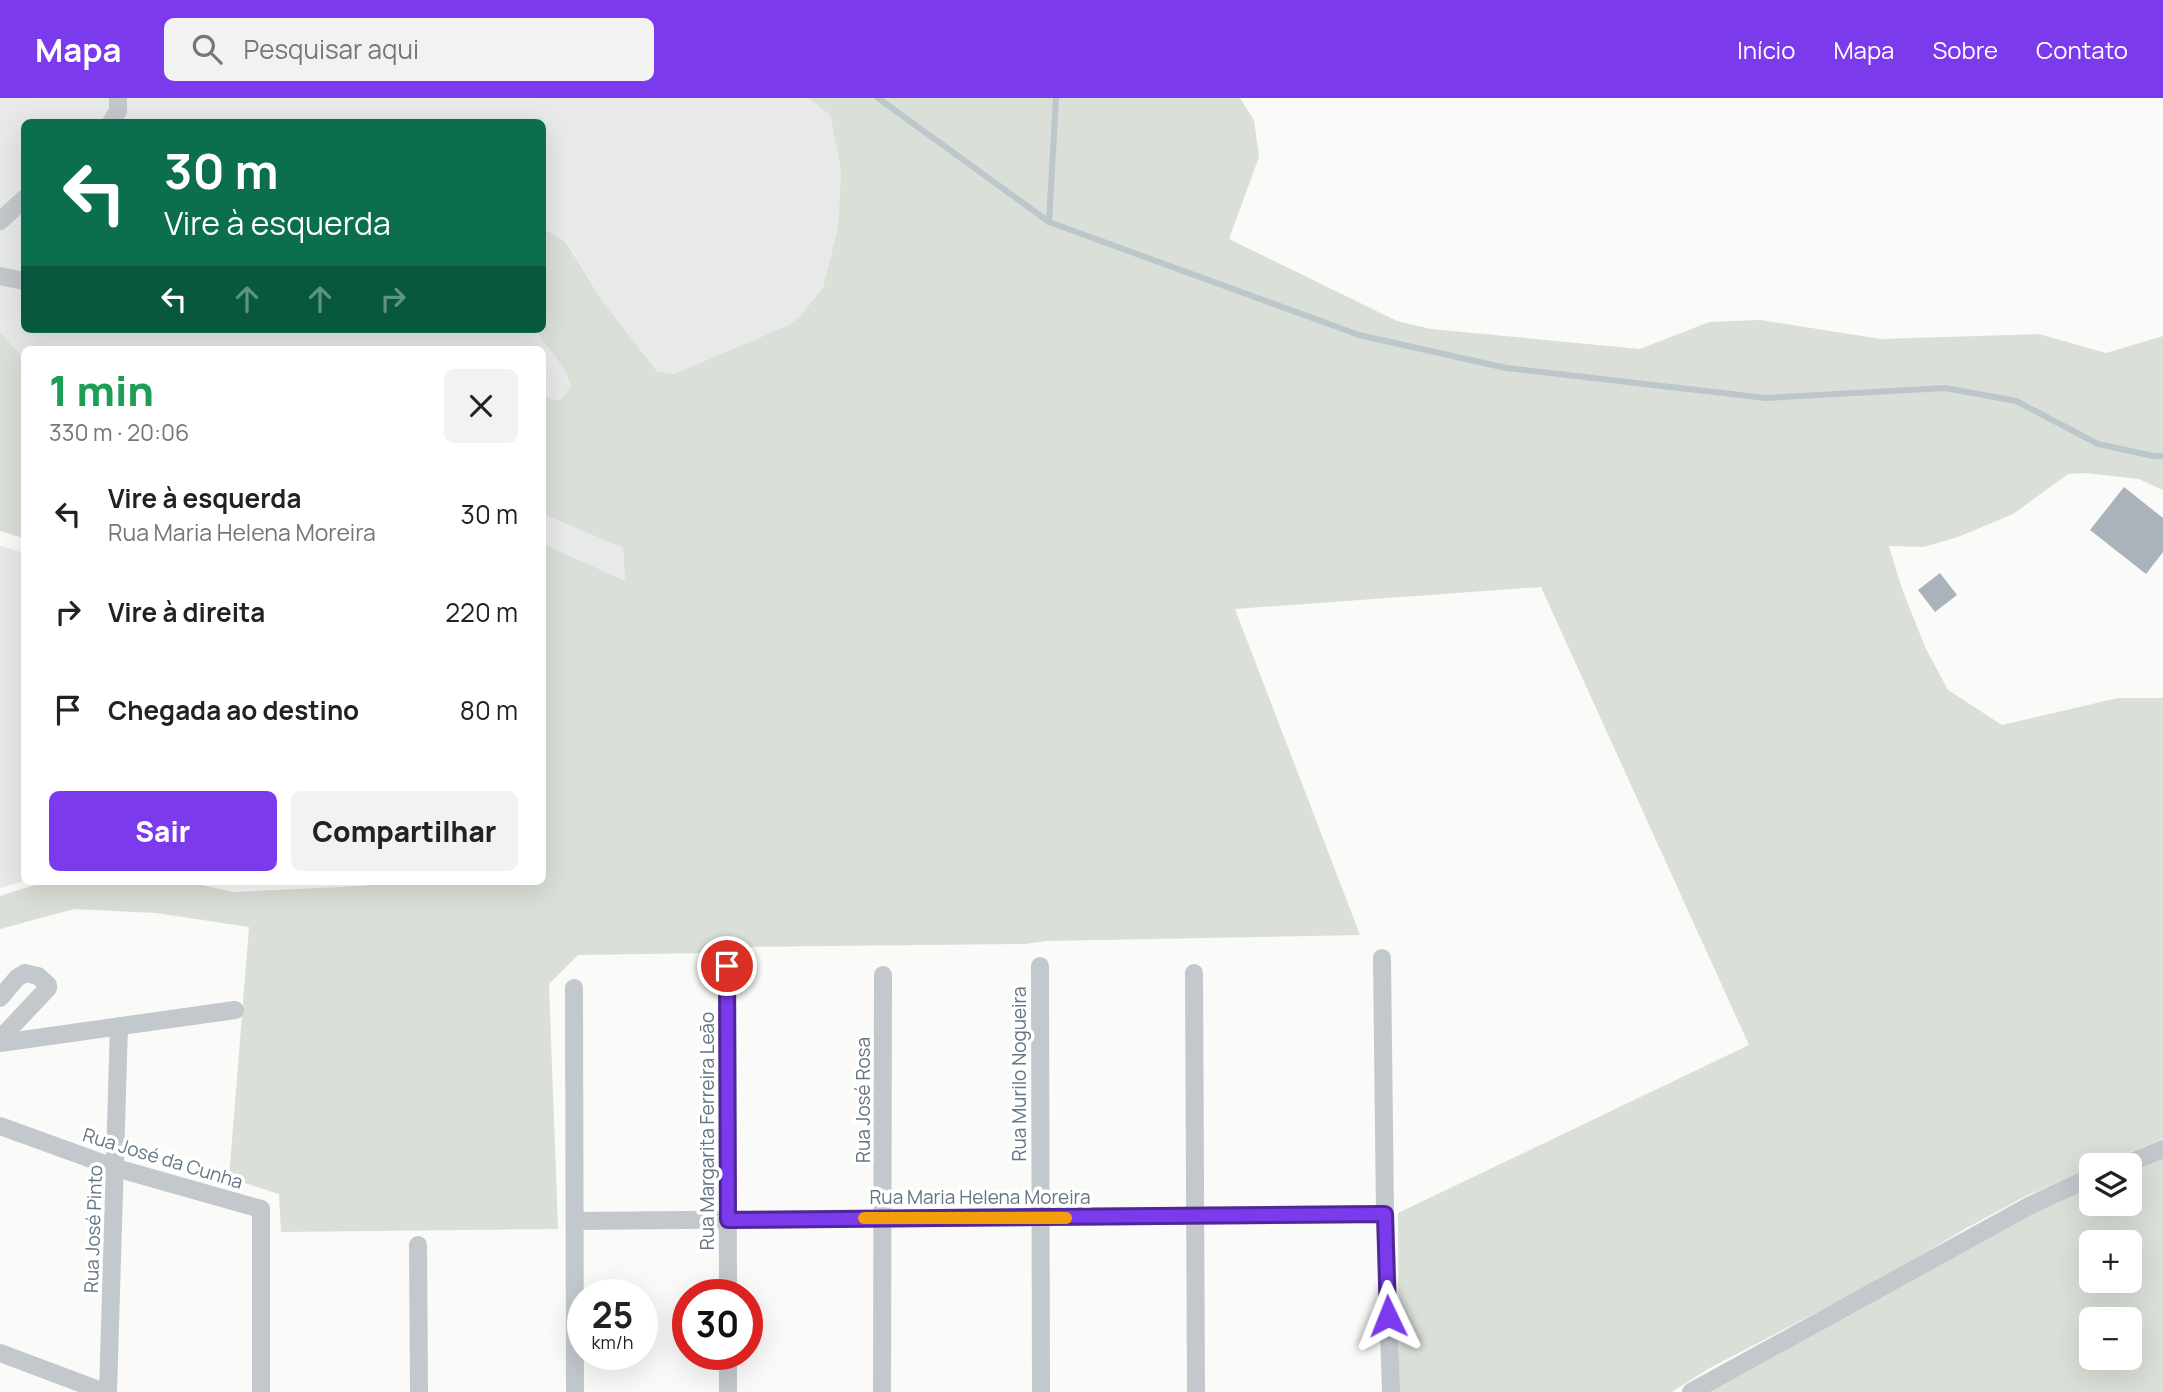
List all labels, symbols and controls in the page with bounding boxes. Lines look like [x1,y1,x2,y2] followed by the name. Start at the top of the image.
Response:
[164,18,654,81] search box
[35,27,122,72] text: Mapa
[188,30,226,68] icon: search
[244,31,419,67] text: Pesquisar aqui
[1737,33,1795,66] text: Início
[1833,33,1894,66] text: Mapa
[1932,33,1998,66] text: Sobre
[2036,33,2128,66] text: Contato
[164,137,279,204] text: 30 m
[49,147,140,238] icon: left
[164,201,391,245] text: Vire à esquerda
[155,280,193,318] icon: left
[228,280,266,318] icon: ahead
[301,280,339,318] icon: ahead
[374,280,412,318] icon: right
[49,361,154,419] text: 1 min
[444,369,518,443] button: close
[49,416,189,448] text: 330 m · 20:06
[108,480,301,516] text: Vire à esquerda
[49,495,87,533] icon: left
[461,496,518,532] text: 30 m
[108,516,376,548] text: Rua Maria Helena Moreira
[49,593,87,631] icon: right
[108,594,265,630] text: Vire à direita
[445,594,518,630] text: 220 m
[49,691,87,729] icon: arrive
[108,692,359,728] text: Chegada ao destino
[460,692,518,728] text: 80 m
[49,791,277,871] button: Sair
[291,791,518,871] button: Compartilhar
[697,936,757,996] pin
[708,947,746,985] icon: arrive
[1006,987,1032,1161] street label: Rua Murilo Nogueira
[694,1012,720,1250] street label: Rua Margarita Ferreira Leão
[850,1037,876,1163] street label: Rua José Rosa
[80,1121,246,1195] street label: Rua José da Cunha
[2079,1153,2142,1370] map controls
[2079,1153,2142,1216] button: layers
[78,1165,108,1293] street label: Rua José Pinto
[869,1184,1091,1210] street label: Rua Maria Helena Moreira
[2079,1230,2142,1293] button: +
[672,1279,763,1370] speed limit sign: 30
[1351,1279,1425,1353] position arrow
[592,1291,633,1339] text: 25
[2079,1307,2142,1370] button: −
[592,1330,633,1354] text: km/h

